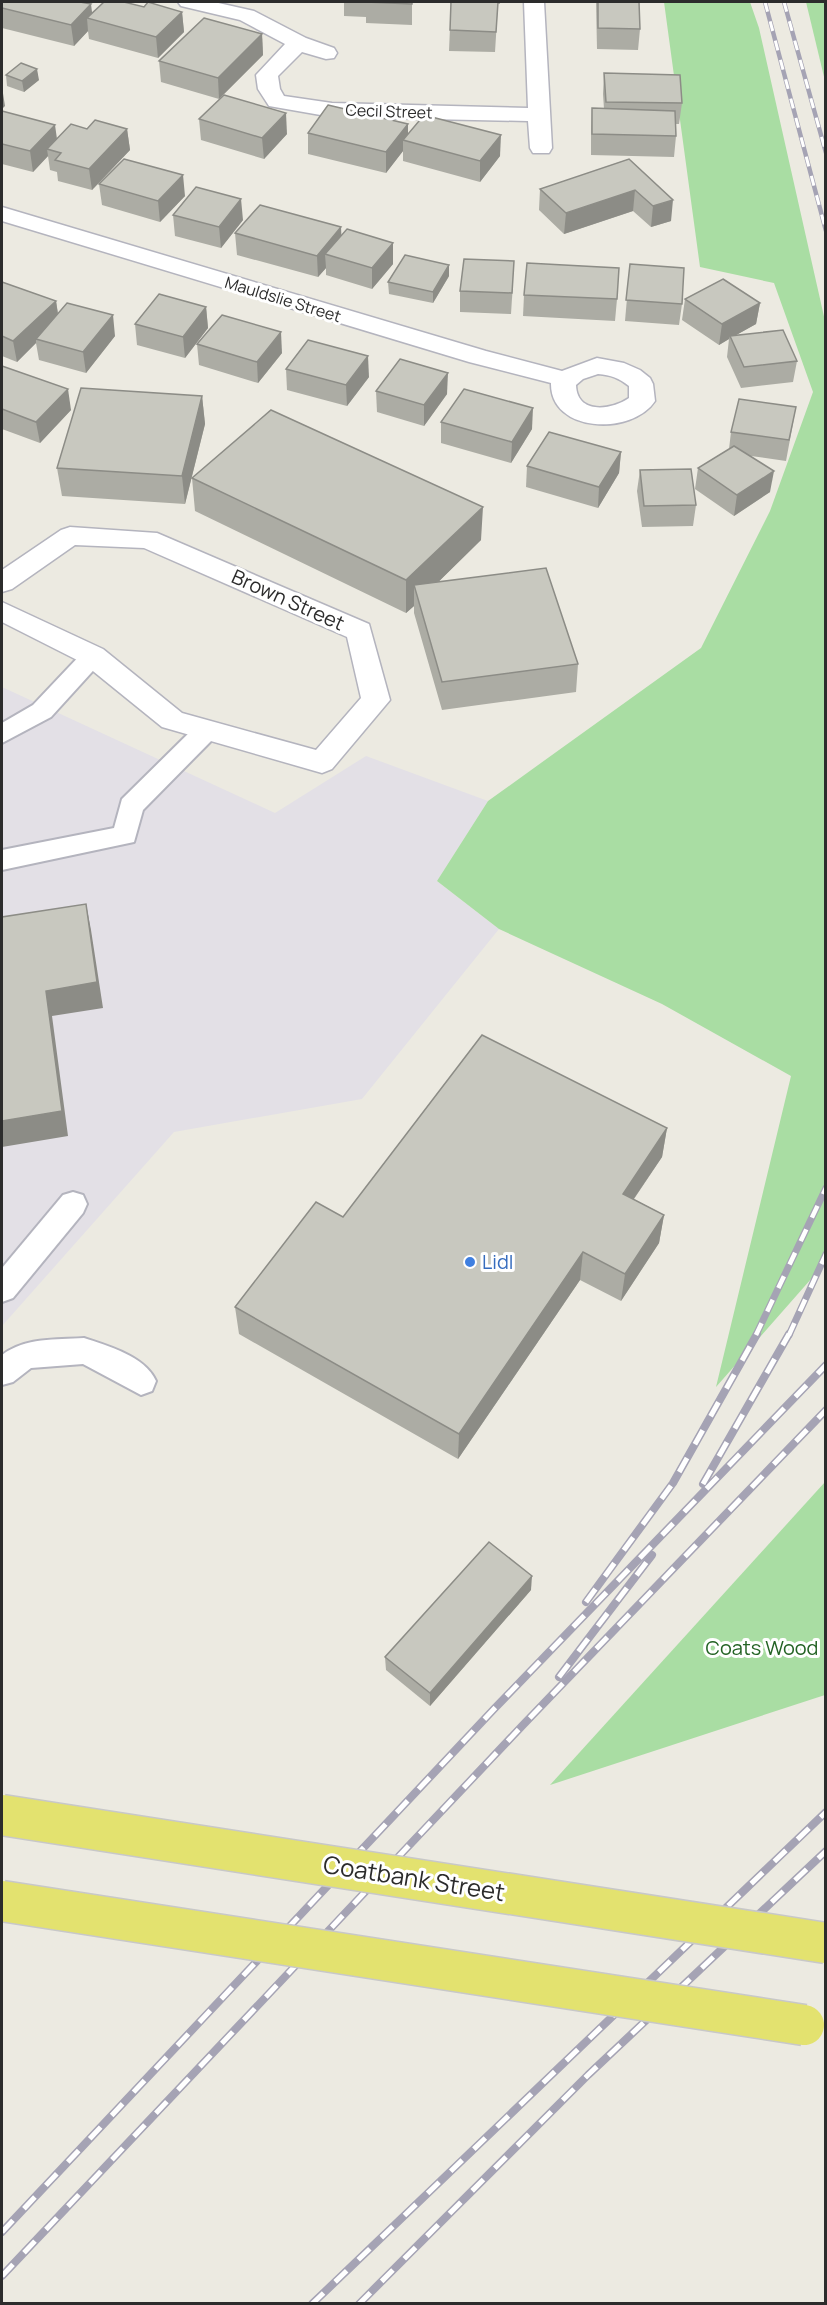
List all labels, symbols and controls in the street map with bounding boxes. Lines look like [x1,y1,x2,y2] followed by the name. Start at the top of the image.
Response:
[345,98,433,124] street label: Cecil Street
[222,271,344,327] street label: Mauldslie Street
[228,563,349,636] street label: Brown Street
[482,1248,513,1275] place label: Lidl
[463,1255,477,1269] marker: Lidl
[706,1634,818,1661] park label: Coats Wood
[321,1847,507,1908] street label: Coatbank Street

